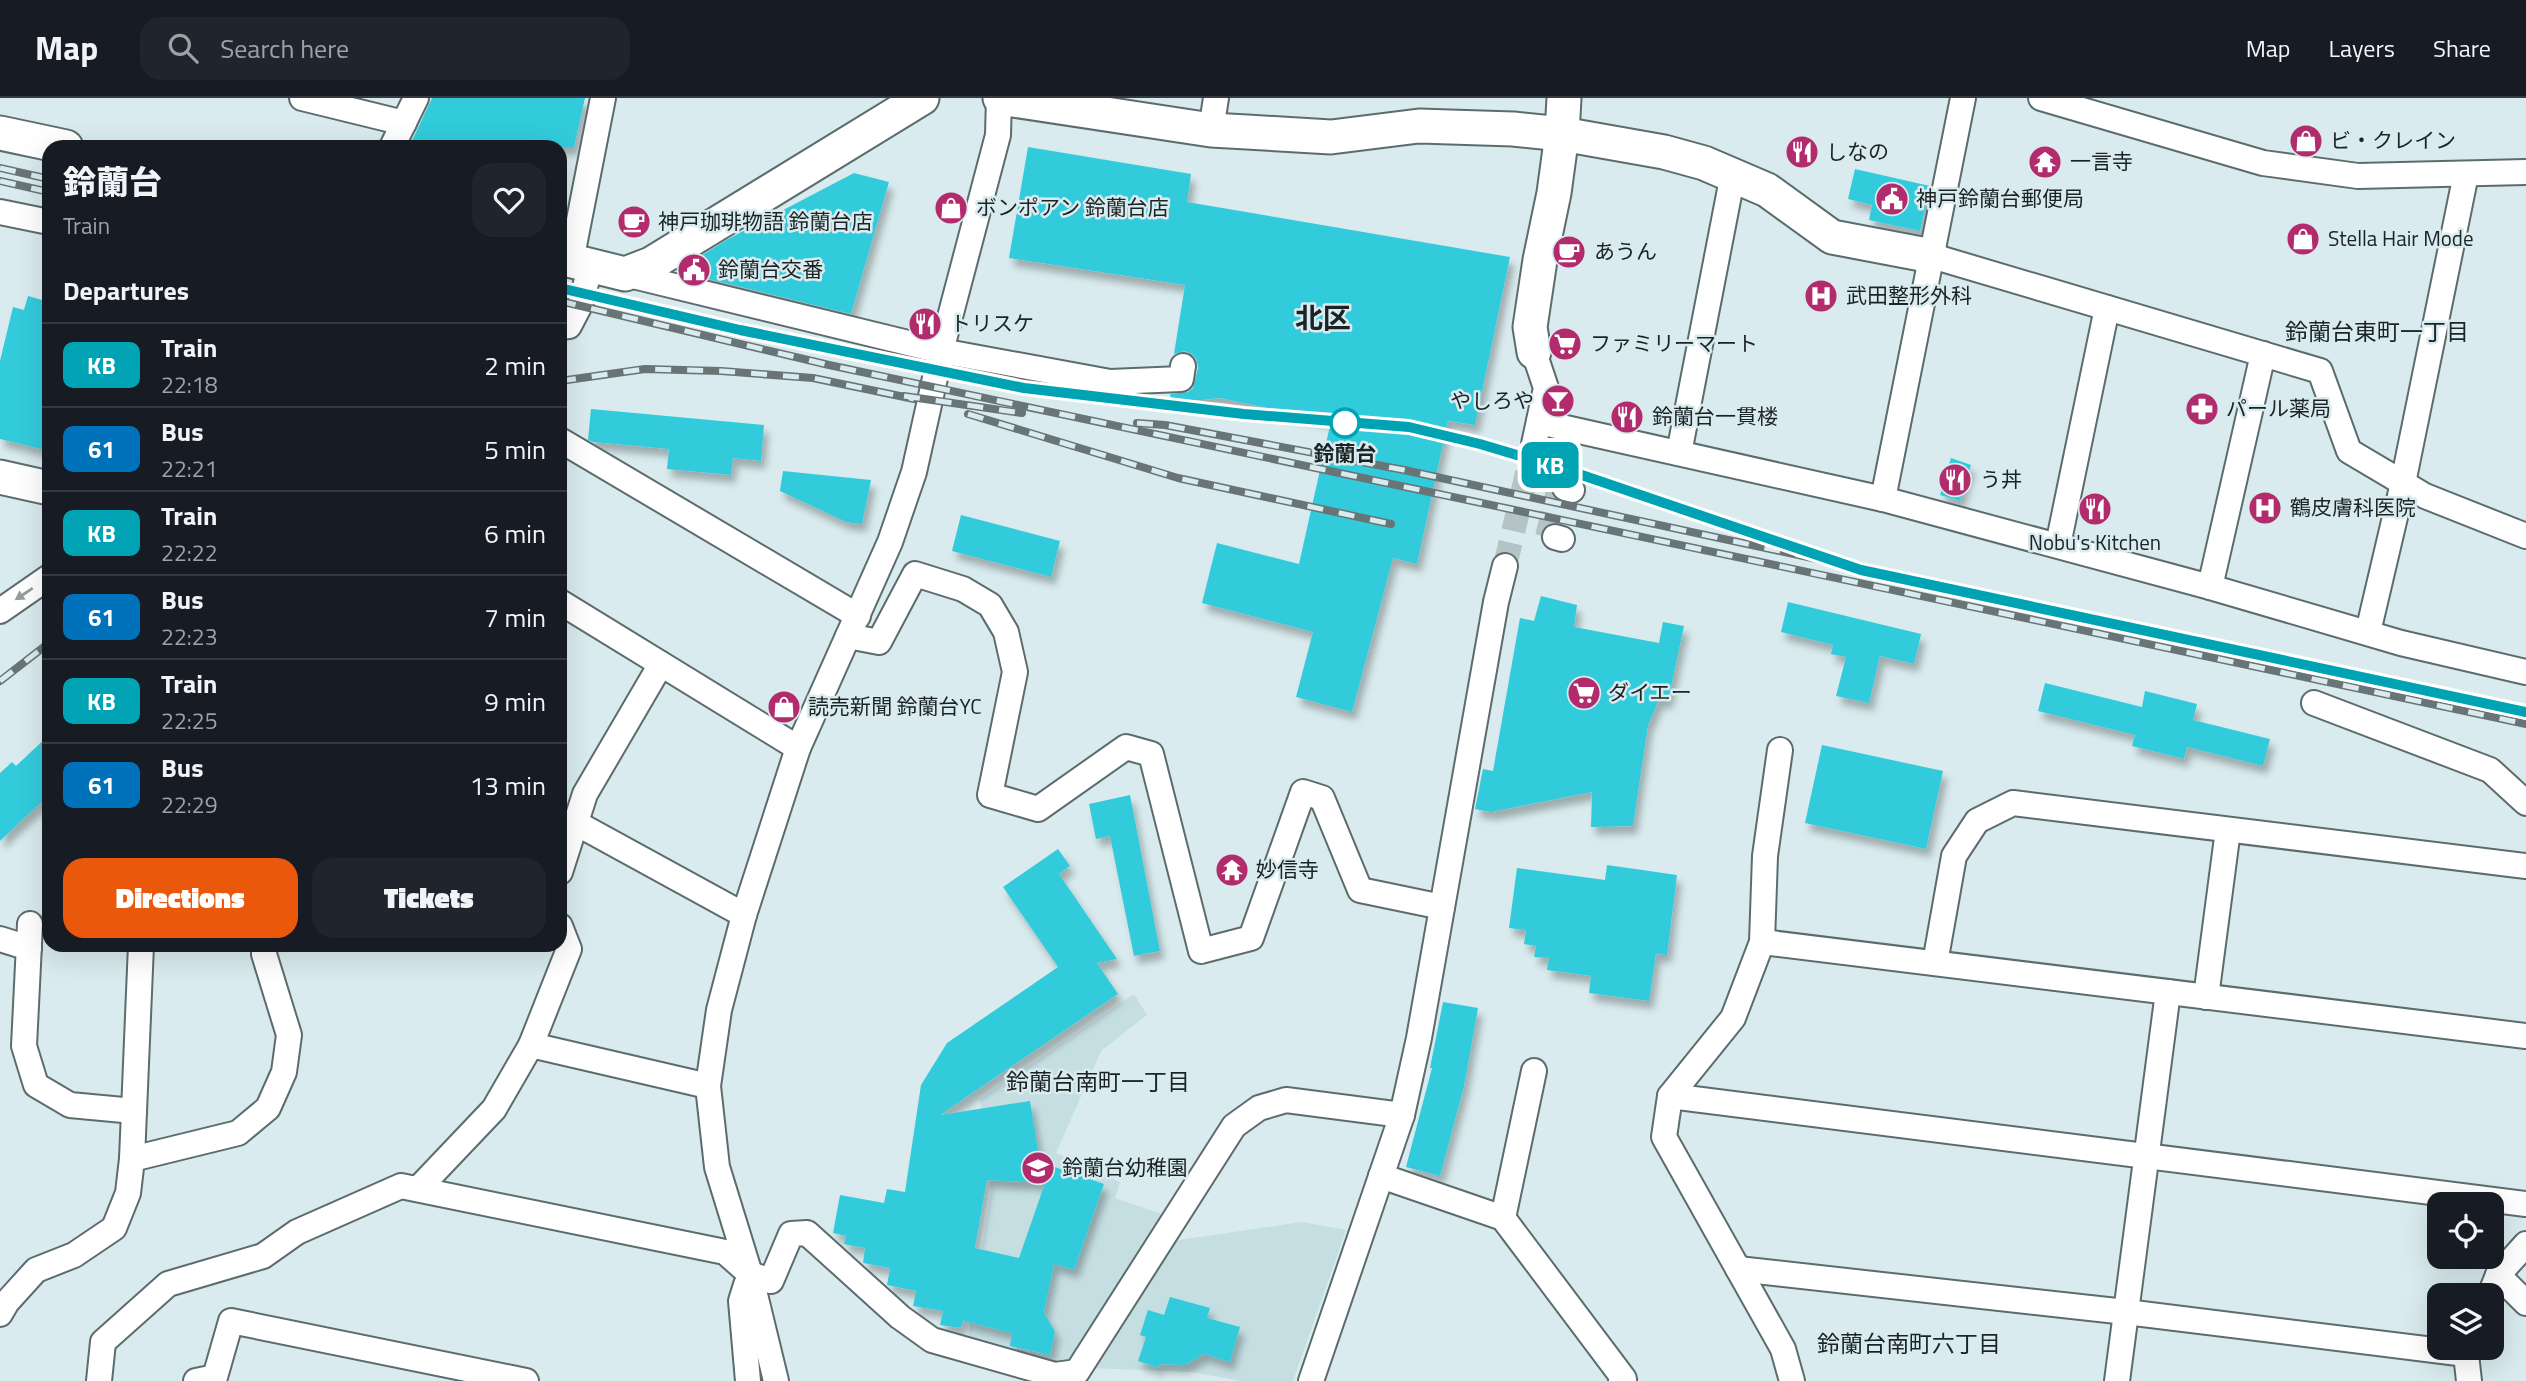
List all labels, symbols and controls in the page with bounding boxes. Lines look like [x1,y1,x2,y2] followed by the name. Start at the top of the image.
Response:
[140,17,630,80] search box
[35,23,98,73] text: Map
[164,29,202,67] icon: search
[220,29,349,68] text: Search here
[2246,30,2291,66] text: Map
[2329,30,2395,66] text: Layers
[2433,30,2491,66] text: Share
[2287,122,2325,160] shop icon: ビ・クレイン
[2330,124,2456,156] place label: ビ・クレイン
[1783,133,1821,171] restaurant icon: しなの
[1826,135,1889,167] place label: しなの
[2026,143,2064,181] temple icon: 一言寺
[2070,145,2133,177] place label: 一言寺
[63,157,162,207] text: 鈴蘭台
[472,163,546,237] button: heart
[1873,180,1911,218] public building icon: 神戸鈴蘭台郵便局
[1916,182,2084,214] place label: 神戸鈴蘭台郵便局
[932,189,970,227] shop icon: ボンポアン 鈴蘭台店
[976,191,1169,223] place label: ボンポアン 鈴蘭台店
[615,203,653,241] cafe icon: 神戸珈琲物語 鈴蘭台店
[658,205,873,237] place label: 神戸珈琲物語 鈴蘭台店
[63,208,110,243] text: Train
[2284,220,2322,258] shop icon: Stella Hair Mode
[2328,222,2474,254] place label: Stella Hair Mode
[1550,233,1588,271] cafe icon: あうん
[1594,235,1657,267] place label: あうん
[675,251,713,289] public building icon: 鈴蘭台交番
[718,253,823,285] place label: 鈴蘭台交番
[63,271,189,310] text: Departures
[1802,277,1840,315] hospital icon: 武田整形外科
[1846,279,1972,311] place label: 武田整形外科
[1295,296,1351,339] district label: 北区
[906,305,944,343] restaurant icon: トリスケ
[950,307,1034,339] place label: トリスケ
[2285,314,2469,349] district label: 鈴蘭台東町一丁目
[1546,325,1584,363] supermarket icon: ファミリーマート
[1590,327,1758,359] place label: ファミリーマート
[161,328,217,367] text: Train
[484,346,546,385] text: 2 min
[87,347,116,383] text: KB
[161,367,218,402] text: 22:18
[1539,382,1577,420] bar icon: やしろや
[1450,384,1534,416] place label: やしろや
[2183,390,2221,428] pharmacy icon: パール薬局
[2226,392,2331,424] place label: パール薬局
[1608,398,1646,436] restaurant icon: 鈴蘭台一貫楼
[1652,400,1778,432] place label: 鈴蘭台一貫楼
[1330,408,1360,438] marker: 鈴蘭台
[161,412,203,451] text: Bus
[484,430,546,469] text: 5 min
[88,431,115,467] text: 61
[1314,437,1377,469] place label: 鈴蘭台
[1518,442,1582,488] line badge: KB
[1536,447,1564,483] text: KB
[161,451,218,486] text: 22:21
[1936,461,1974,499] restaurant icon: う丼
[1980,463,2022,495] place label: う丼
[2246,489,2284,527] hospital icon: 鶴皮膚科医院
[2076,490,2114,528] restaurant icon: Nobu's Kitchen
[2290,491,2416,523] place label: 鶴皮膚科医院
[161,496,217,535] text: Train
[484,514,546,553] text: 6 min
[87,515,116,551] text: KB
[2029,526,2161,558] place label: Nobu's Kitchen
[161,535,218,570] text: 22:22
[161,580,203,619] text: Bus
[15,587,34,600] one-way arrow
[484,598,546,637] text: 7 min
[88,599,115,635] text: 61
[161,619,218,654] text: 22:23
[161,664,217,703] text: Train
[1565,674,1603,712] supermarket icon: ダイエー
[1608,676,1692,708] place label: ダイエー
[484,682,546,721] text: 9 min
[87,683,116,719] text: KB
[765,688,803,726] shop icon: 読売新聞 鈴蘭台YC
[808,690,982,722] place label: 読売新聞 鈴蘭台YC
[161,703,218,738] text: 22:25
[161,748,203,787] text: Bus
[470,766,546,805] text: 13 min
[88,767,115,803] text: 61
[161,787,218,822] text: 22:29
[1213,851,1251,889] temple icon: 妙信寺
[1256,853,1319,885] place label: 妙信寺
[63,858,298,938] button: Directions
[312,858,546,938] button: Tickets
[1006,1064,1190,1099] district label: 鈴蘭台南町一丁目
[1019,1149,1057,1187] school or university icon: 鈴蘭台幼稚園
[1062,1151,1188,1183] place label: 鈴蘭台幼稚園
[2427,1192,2504,1360] map controls
[2427,1192,2504,1269] button: locate
[2427,1283,2504,1360] button: layers
[1817,1326,2001,1361] district label: 鈴蘭台南町六丁目

